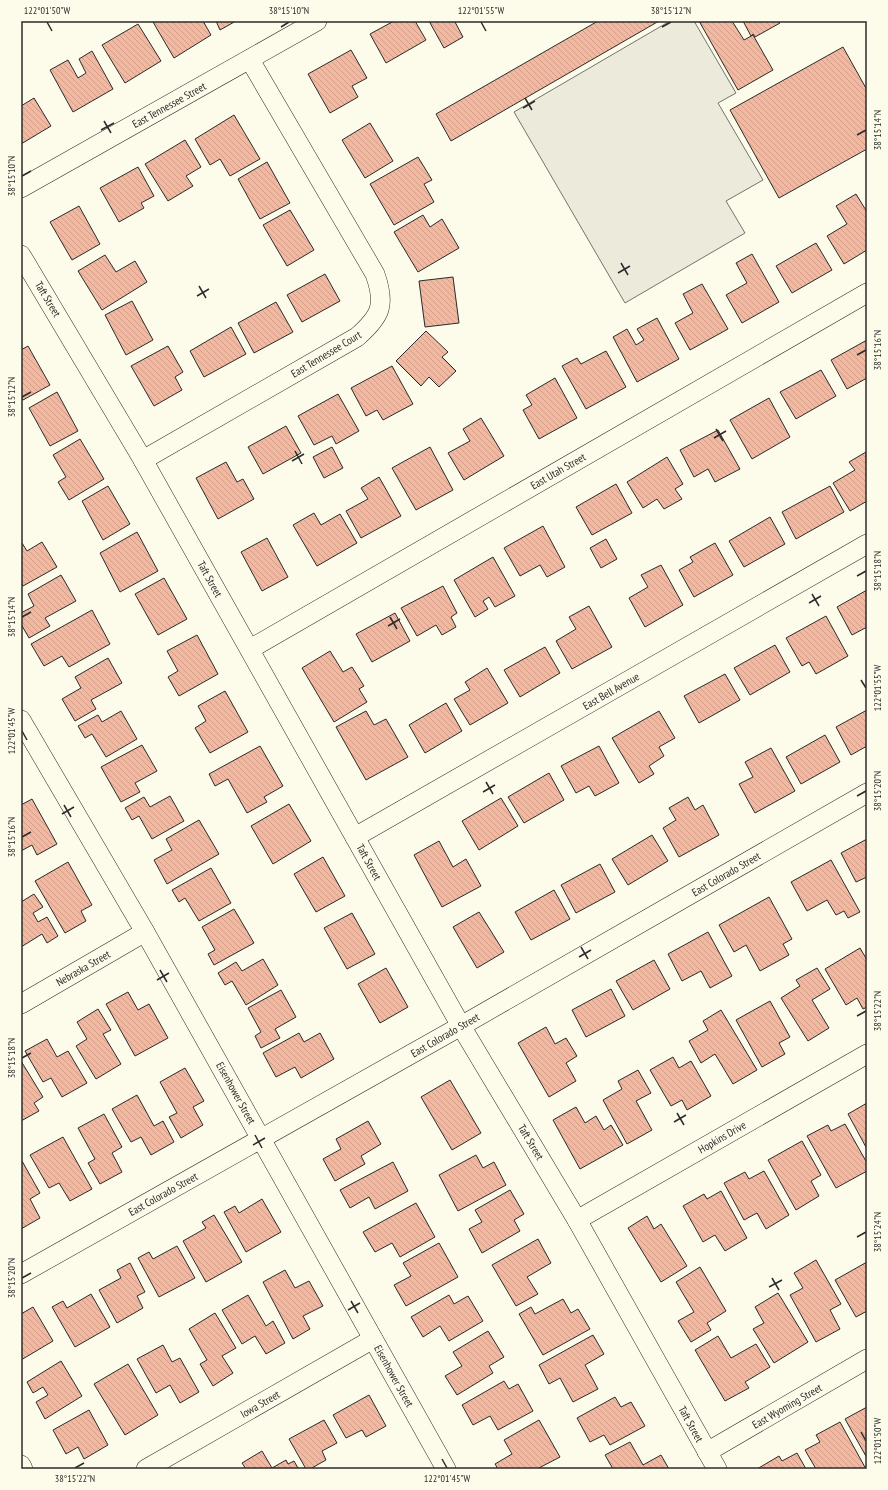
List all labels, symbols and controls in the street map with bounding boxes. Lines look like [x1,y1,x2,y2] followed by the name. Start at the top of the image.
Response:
[24,4,71,17] text: 122°01'50"W
[269,4,309,17] text: 38°15'10"N
[458,4,505,17] text: 122°01'55"W
[651,4,691,17] text: 38°15'12"N
[130,79,208,131] street label: East Tennessee Street
[871,110,884,150] text: 38°15'14"N
[5,156,18,196] text: 38°15'10"N
[32,279,64,319] street label: Taft Street
[288,327,364,381] street label: East Tennessee Court
[871,330,884,370] text: 38°15'16"N
[5,377,18,417] text: 38°15'12"N
[528,450,588,492] street label: East Utah Street
[871,551,884,591] text: 38°15'18"N
[194,558,226,600] street label: Taft Street
[5,597,18,637] text: 38°15'14"N
[871,664,884,711] text: 122°01'55"W
[580,669,642,713] street label: East Bell Avenue
[5,707,18,754] text: 122°01'45"W
[871,771,884,811] text: 38°15'20"N
[5,817,18,857] text: 38°15'16"N
[353,841,385,883] street label: Taft Street
[689,849,763,899] street label: East Colorado Street
[53,947,113,989] street label: Nebraska Street
[871,991,884,1031] text: 38°15'22"N
[408,1010,482,1060] street label: East Colorado Street
[5,1038,18,1078] text: 38°15'18"N
[213,1060,259,1126] street label: Eisenhower Street
[696,1117,749,1156] street label: Hopkins Drive
[515,1122,547,1162] street label: Taft Street
[126,1169,200,1219] street label: East Colorado Street
[871,1212,884,1252] text: 38°15'24"N
[5,1258,18,1298] text: 38°15'20"N
[371,1343,417,1409] street label: Eisenhower Street
[750,1380,824,1432] street label: East Wyoming Street
[238,1387,282,1421] street label: Iowa Street
[675,1403,707,1445] street label: Taft Street
[871,1417,884,1464] text: 122°01'50"W
[55,1472,95,1485] text: 38°15'22"N
[424,1472,471,1485] text: 122°01'45"W

